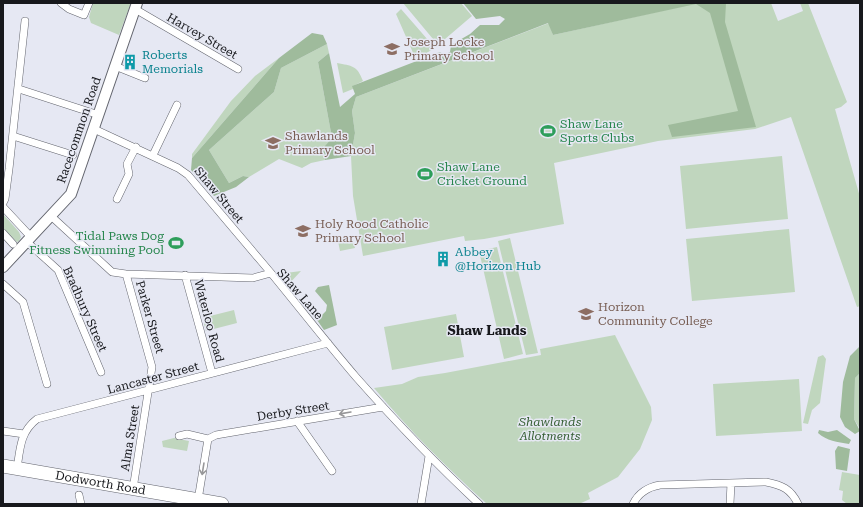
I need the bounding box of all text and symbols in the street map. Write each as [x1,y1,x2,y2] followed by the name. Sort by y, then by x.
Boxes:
[164,10,240,62] street label: Harvey Street
[404,35,494,63] place label: Joseph Locke Primary School
[383,40,401,58] school or university icon: Joseph Locke Primary School
[142,48,203,76] place label: Roberts Memorials
[121,53,139,71] building icon: Roberts Memorials
[54,75,104,185] street label: Racecommon Road
[560,117,635,145] place label: Shaw Lane Sports Clubs
[539,122,557,140] sports icon: Shaw Lane Sports Clubs
[285,129,375,157] place label: Shawlands Primary School
[264,134,282,152] school or university icon: Shawlands Primary School
[437,160,527,188] place label: Shaw Lane Cricket Ground
[192,164,247,226] street label: Shaw Street
[416,165,434,183] sports icon: Shaw Lane Cricket Ground
[315,217,429,245] place label: Holy Rood Catholic Primary School
[294,222,312,240] school or university icon: Holy Rood Catholic Primary School
[29,229,164,257] place label: Tidal Paws Dog Fitness Swimming Pool
[167,234,185,252] sports icon: Tidal Paws Dog Fitness Swimming Pool
[455,245,541,273] place label: Abbey @Horizon Hub
[434,250,452,268] building icon: Abbey @Horizon Hub
[60,264,110,354] street label: Bradbury Street
[274,266,326,323] street label: Shaw Lane
[191,278,227,364] street label: Waterloo Road
[133,279,167,355] street label: Parker Street
[598,300,713,328] place label: Horizon Community College
[577,305,595,323] school or university icon: Horizon Community College
[448,323,527,338] district label: Shaw Lands
[106,359,201,397] street label: Lancaster Street
[256,398,331,424] street label: Derby Street
[118,403,142,472] street label: Alma Street
[338,410,351,418] one-way arrow
[518,415,582,443] park label: Shawlands Allotments
[199,462,207,475] one-way arrow
[54,468,147,498] street label: Dodworth Road

